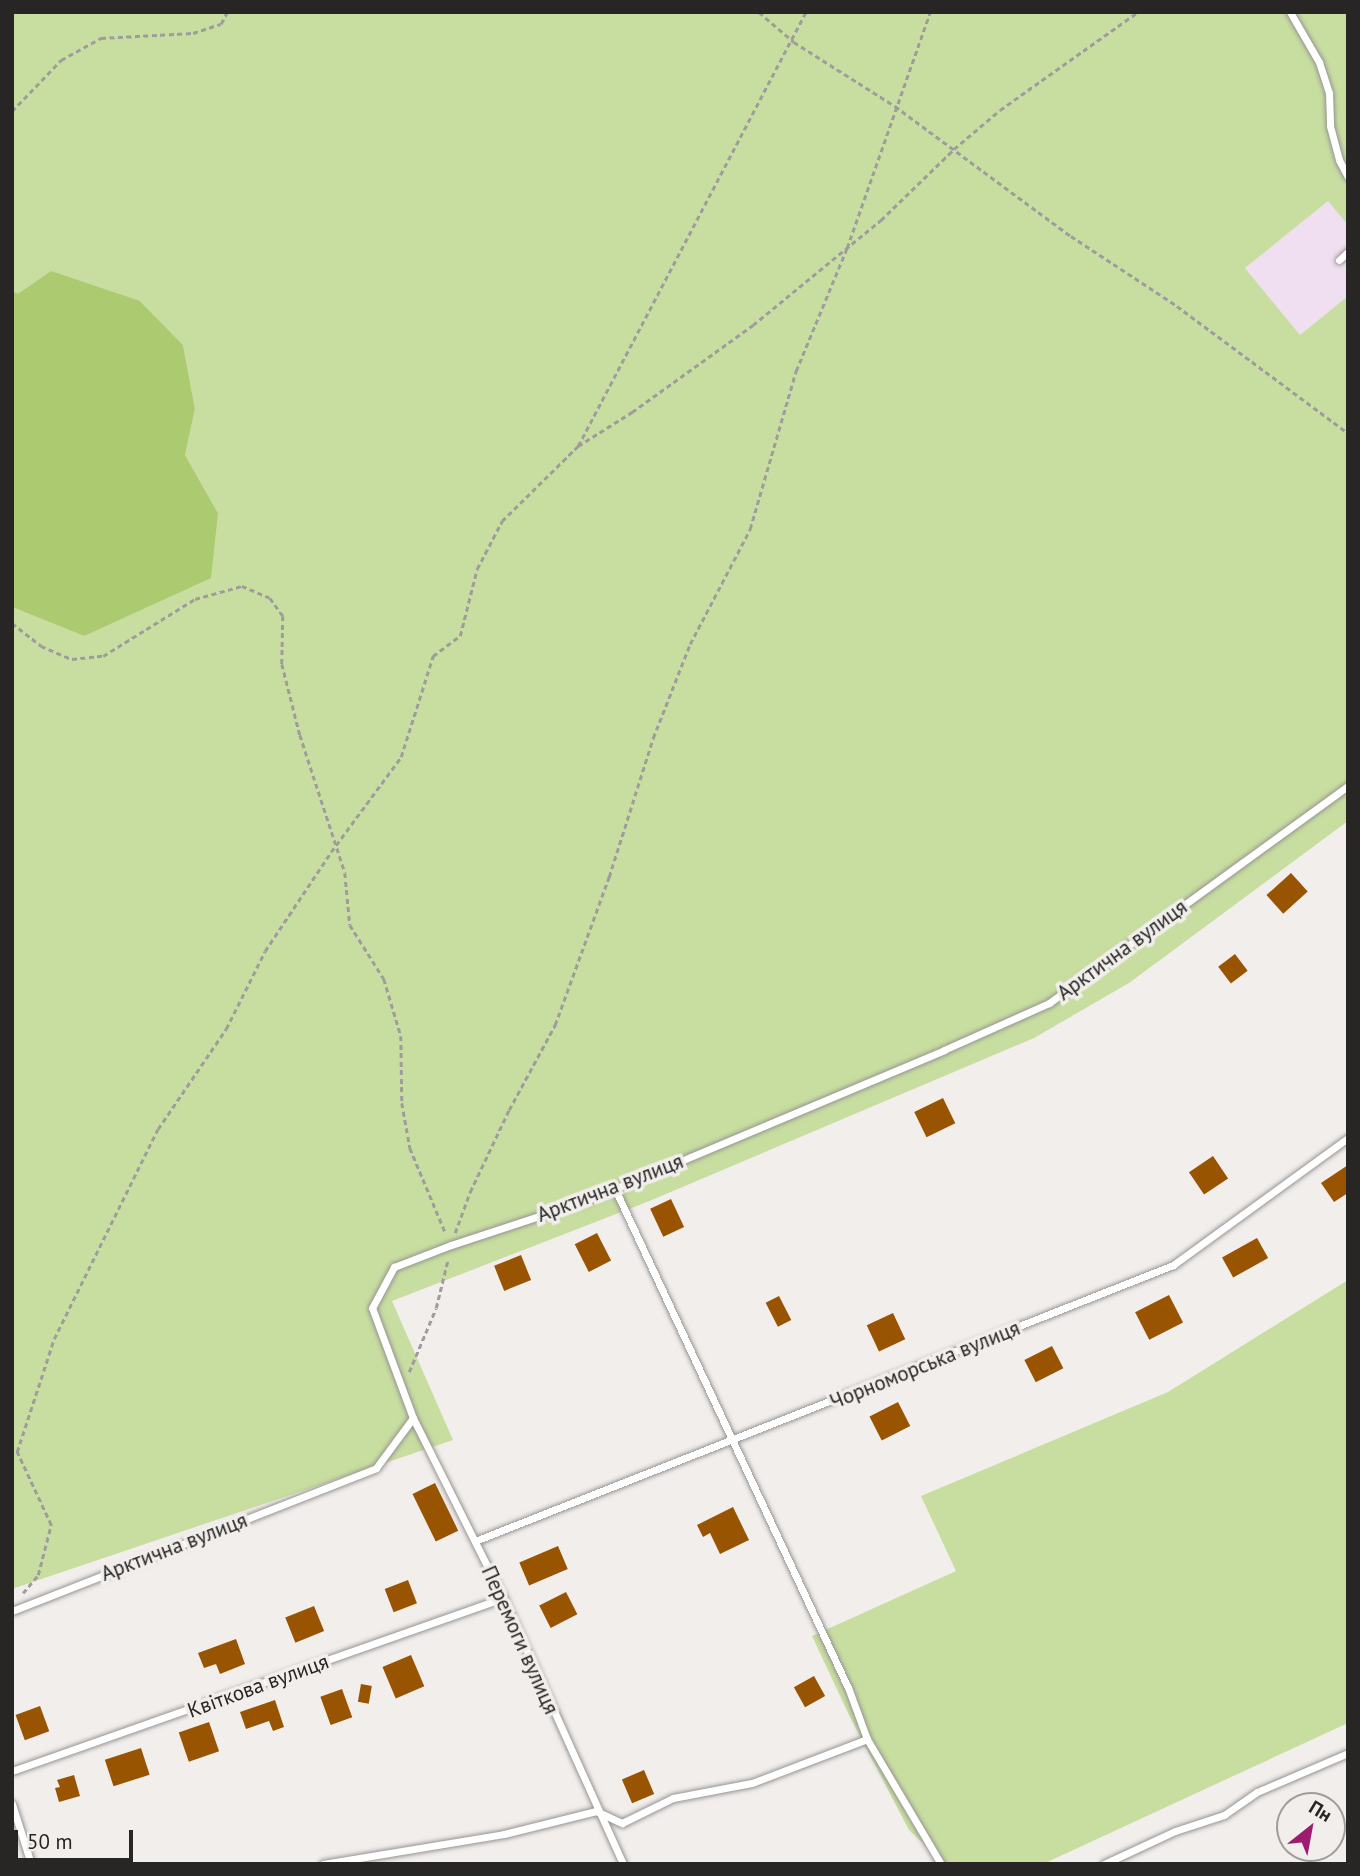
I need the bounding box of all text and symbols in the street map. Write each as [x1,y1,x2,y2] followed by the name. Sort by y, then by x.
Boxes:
[1052,894,1192,1006] street label: Арктична вулиця
[533,1149,687,1227] street label: Арктична вулиця
[826,1315,1024,1415] street label: Чорноморська вулиця
[97,1508,251,1586] street label: Арктична вулиця
[476,1562,564,1718] street label: Перемоги вулиця
[184,1649,332,1723] street label: Квіткова вулиця
[1276,1792,1346,1862] north arrow
[1305,1795,1337,1827] text: Пн
[18,1816,136,1860] scale bar
[27,1828,73,1855] text: 50 m

